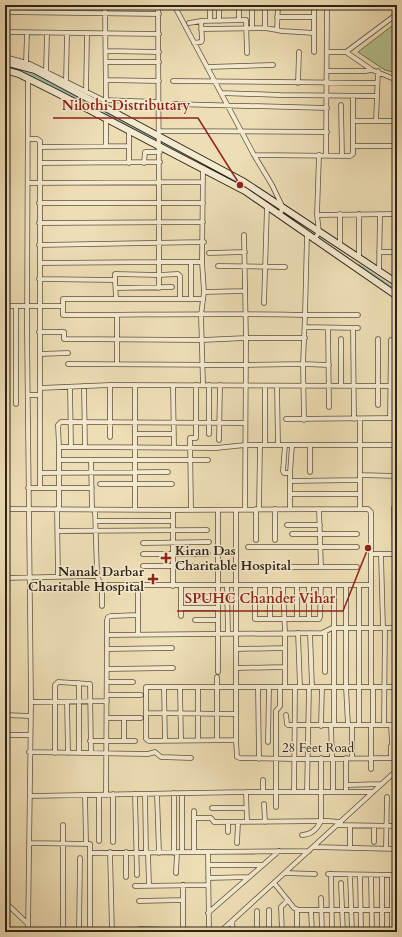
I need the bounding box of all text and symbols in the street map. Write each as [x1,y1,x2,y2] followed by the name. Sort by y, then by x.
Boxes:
[53,92,198,118] callout: Nilothi Distributary
[62,96,190,115] text: Nilothi Distributary
[175,542,291,575] place label: Kiran Das Charitable Hospital
[160,552,172,564] marker: Kiran Das Charitable Hospital
[28,563,145,596] place label: Nanak Darbar Charitable Hospital
[147,573,159,585] marker: Nanak Darbar Charitable Hospital
[177,585,343,611] callout: SPUHC Chander Vihar
[185,589,336,608] text: SPUHC Chander Vihar
[282,739,354,757] street label: 28 Feet Road

